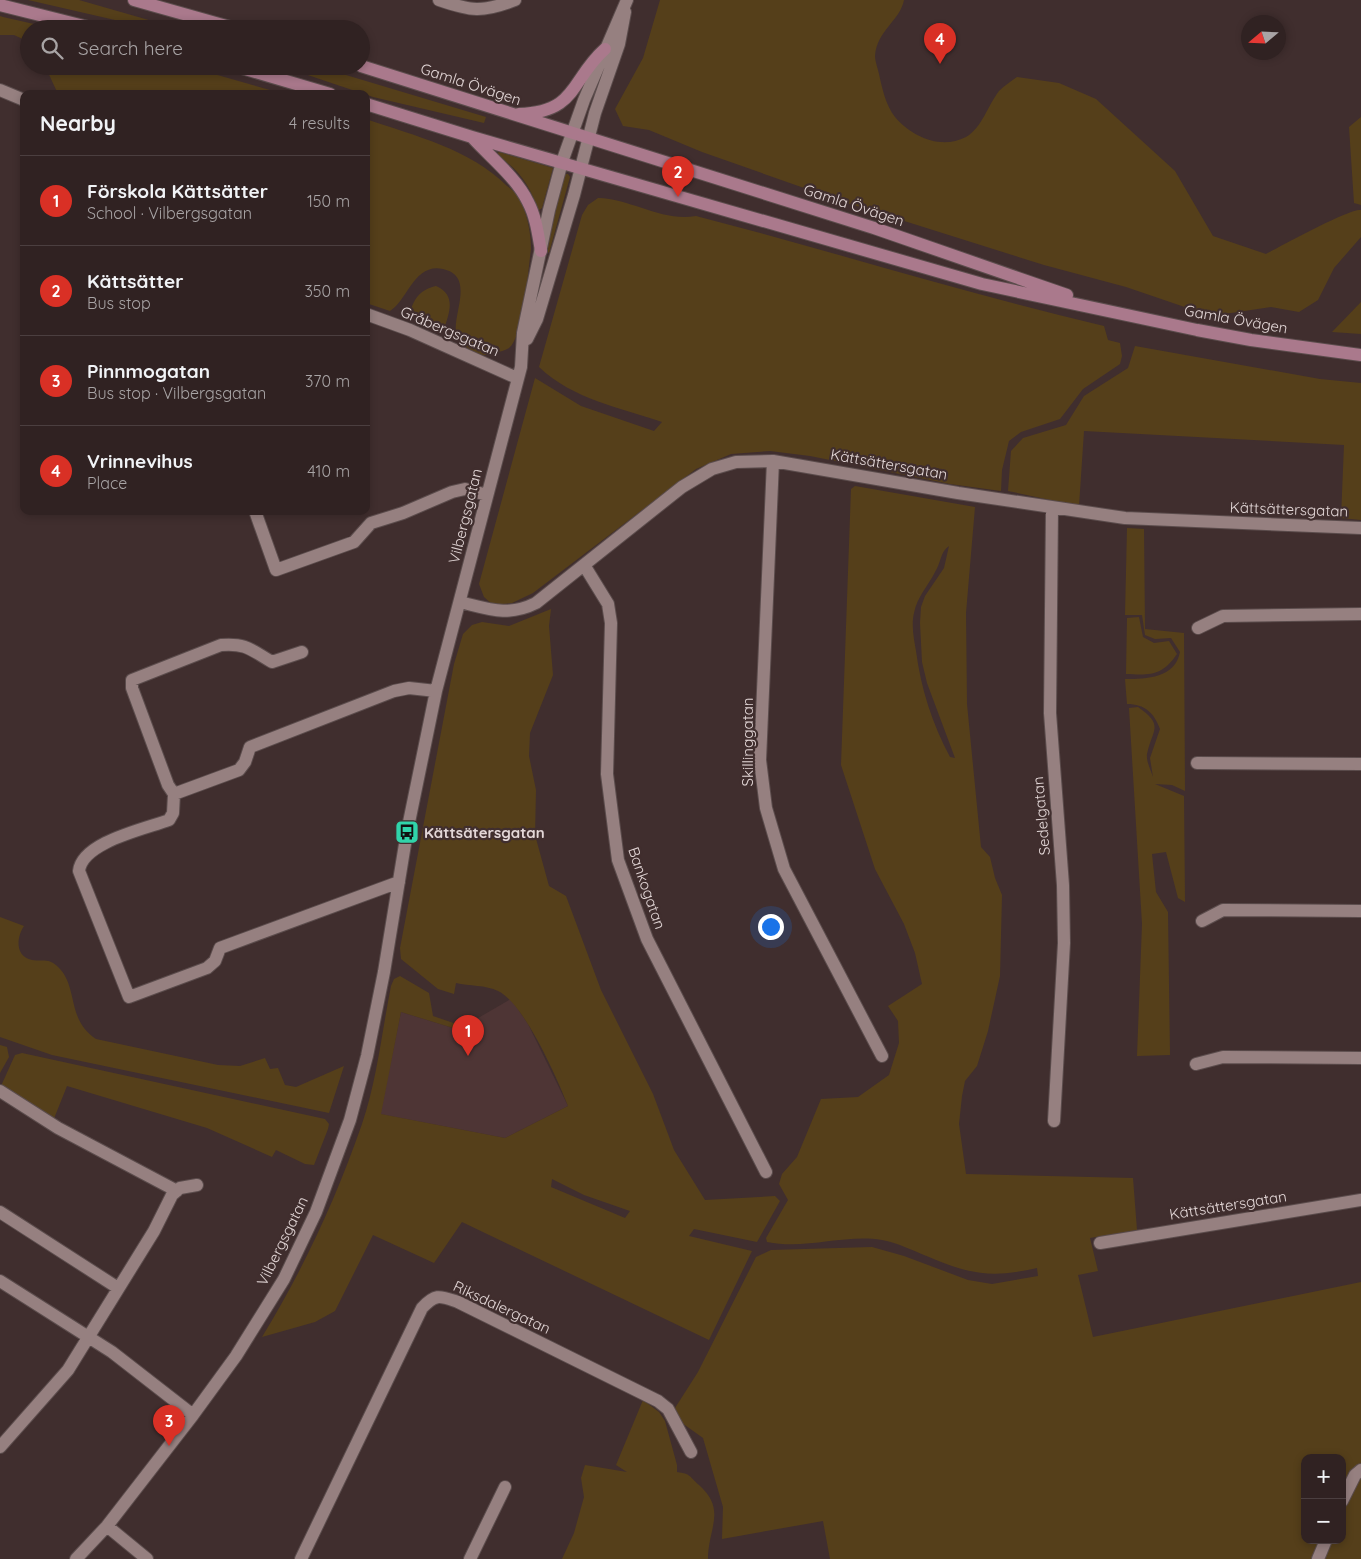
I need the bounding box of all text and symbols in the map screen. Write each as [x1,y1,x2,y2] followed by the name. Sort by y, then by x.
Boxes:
[1241,15,1286,60] north arrow
[20,20,370,75] search box
[924,23,956,64] pin: 4
[38,34,66,62] icon: search
[78,36,183,60] text: Search here
[418,59,524,109] street label: Gamla Övägen
[40,110,116,136] text: Nearby
[289,113,350,133] text: 4 results
[662,156,694,197] pin: 2
[87,179,268,203] text: Förskola Kättsätter
[801,180,907,230] street label: Gamla Övägen
[53,191,59,211] text: 1
[307,191,350,211] text: 150 m
[87,203,252,223] text: School · Vilbergsgatan
[87,269,183,293] text: Kättsätter
[51,281,61,301] text: 2
[304,281,350,301] text: 350 m
[87,293,151,313] text: Bus stop
[1183,301,1289,337] street label: Gamla Övägen
[398,302,502,360] street label: Gråbergsgatan
[87,359,210,383] text: Pinnmogatan
[52,371,60,391] text: 3
[305,371,350,391] text: 370 m
[87,383,266,403] text: Bus stop · Vilbergsgatan
[829,444,949,484] street label: Kättsättersgatan
[87,449,193,473] text: Vrinnevihus
[51,461,61,481] text: 4
[307,461,350,481] text: 410 m
[444,467,486,565] street label: Vilbergsgatan
[87,473,127,493] text: Place
[1229,497,1349,521] street label: Kättsättersgatan
[738,697,757,787] street label: Skillinggatan
[1028,776,1054,856] street label: Sedelgatan
[394,819,420,845] bus stop icon: Kättsätersgatan
[424,823,545,842] place label: Kättsätersgatan
[624,844,670,932] street label: Bankogatan
[758,914,784,940] your location
[452,1015,484,1056] pin: 1
[1168,1186,1288,1224] street label: Kättsättersgatan
[252,1193,312,1289] street label: Vilbergsgatan
[450,1276,554,1338] street label: Riksdalergatan
[153,1405,185,1446] pin: 3
[1301,1454,1346,1544] map controls
[1301,1454,1346,1499] button: +
[1301,1499,1346,1544] button: −

